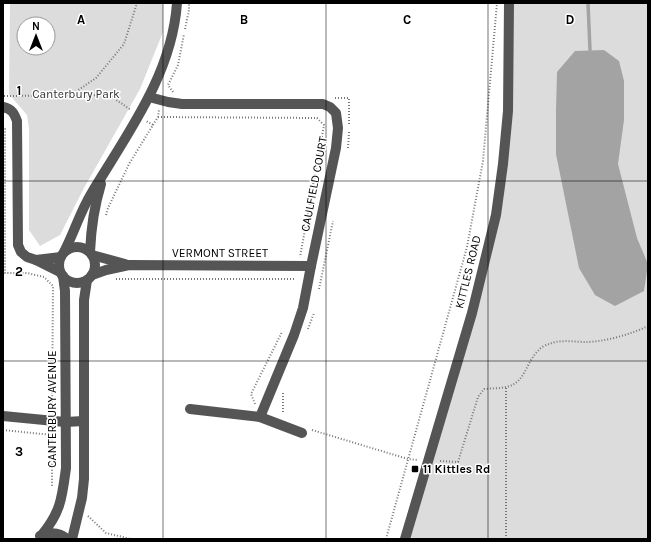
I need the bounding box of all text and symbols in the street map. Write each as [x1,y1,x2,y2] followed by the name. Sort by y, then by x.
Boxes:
[77,12,85,27] text: A
[240,12,248,27] text: B
[403,12,411,27] text: C
[566,12,575,27] text: D
[16,16,56,56] north arrow
[32,20,40,33] text: N
[17,83,21,98] text: 1
[32,87,120,101] park label: Canterbury Park
[298,135,330,233] street label: CAULFIELD COURT
[452,234,484,310] street label: KITTLES ROAD
[172,246,268,260] street label: VERMONT STREET
[15,264,23,279] text: 2
[45,350,59,468] street label: CANTERBURY AVENUE
[15,444,23,459] text: 3
[423,462,490,476] place label: 11 Kittles Rd
[410,464,420,474] marker: 11 Kittles Rd

